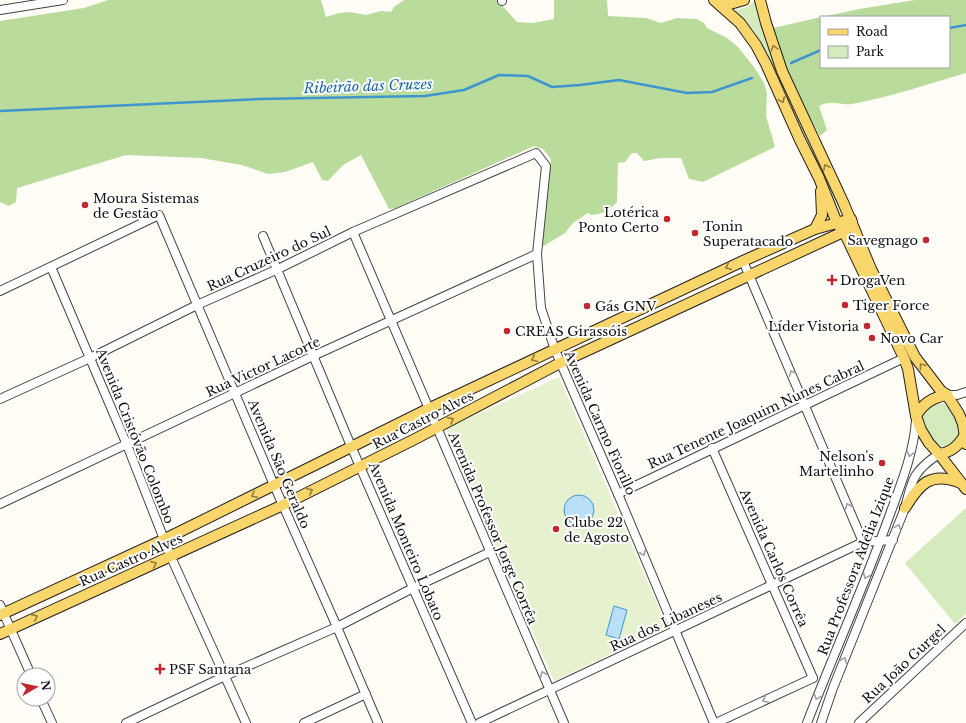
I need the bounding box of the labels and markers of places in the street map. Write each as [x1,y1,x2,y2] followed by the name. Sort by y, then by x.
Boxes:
[93,190,199,222] place label: Moura Sistemas de Gestão
[80,200,90,210] marker: Moura Sistemas de Gestão
[578,204,660,236] place label: Lotérica Ponto Certo
[662,214,672,224] marker: Lotérica Ponto Certo
[703,218,793,250] place label: Tonin Superatacado
[690,228,700,238] marker: Tonin Superatacado
[847,232,918,249] place label: Savegnago
[921,235,931,245] marker: Savegnago
[840,272,905,289] place label: DrogaVen
[827,275,837,285] marker: DrogaVen
[853,297,929,314] place label: Tiger Force
[595,298,657,315] place label: Gás GNV
[840,300,850,310] marker: Tiger Force
[582,301,592,311] marker: Gás GNV
[768,318,860,335] place label: Líder Vistoria
[862,321,872,331] marker: Líder Vistoria
[515,323,627,340] place label: CREAS Girassóis
[502,326,512,336] marker: CREAS Girassóis
[880,330,944,347] place label: Novo Car
[867,333,877,343] marker: Novo Car
[799,448,874,480] place label: Nelson's Martelinho
[877,458,887,468] marker: Nelson's Martelinho
[564,514,629,546] place label: Clube 22 de Agosto
[551,524,561,534] marker: Clube 22 de Agosto
[169,661,252,678] place label: PSF Santana
[154,663,166,675] marker: PSF Santana

